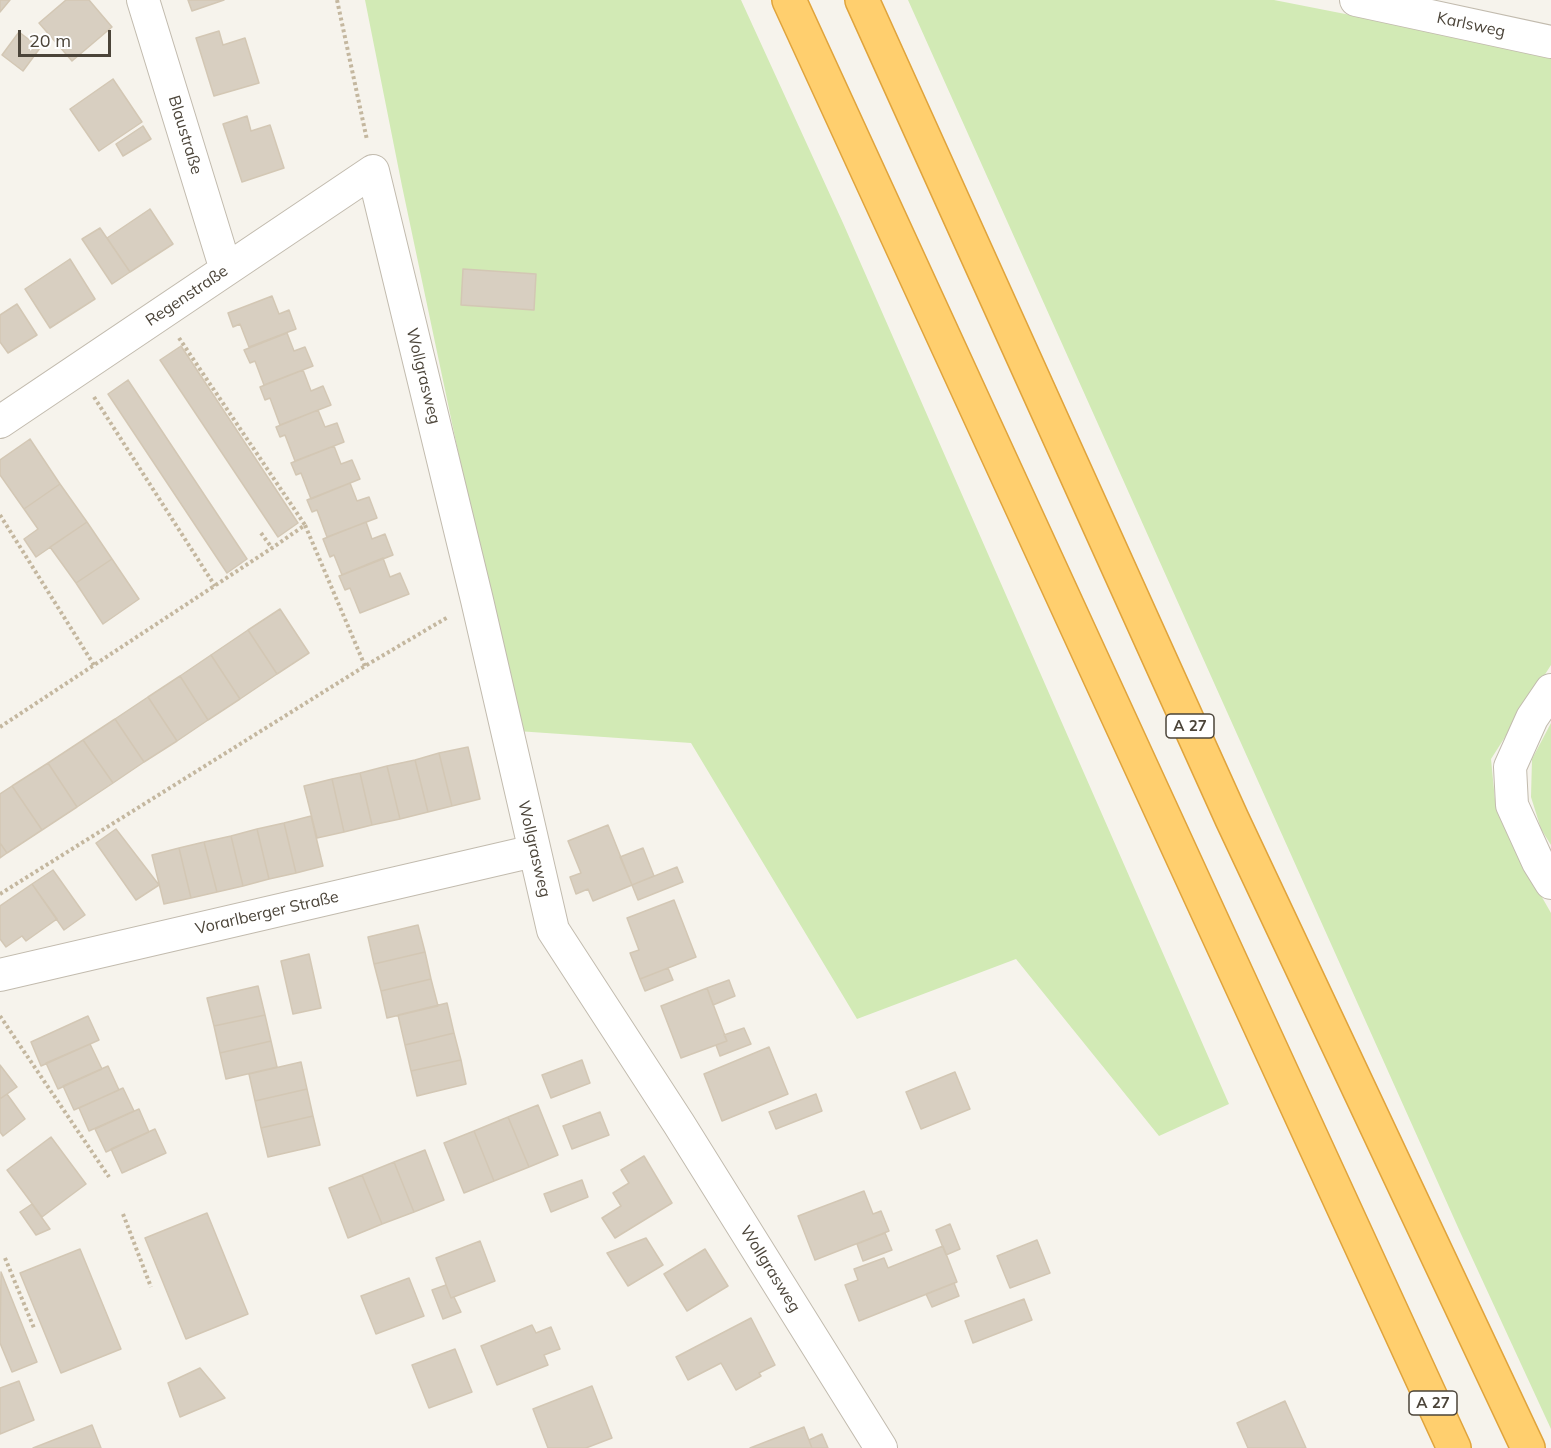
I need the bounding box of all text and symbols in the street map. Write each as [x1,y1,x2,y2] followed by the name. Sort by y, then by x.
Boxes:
[1435,8,1507,42] street label: Karlsweg
[21,18,114,56] scale bar
[29,29,71,52] text: 20 m
[164,93,206,177] street label: Blaustraße
[142,261,232,331] street label: Regenstraße
[402,326,444,426] street label: Wollgrasweg
[1166,714,1214,738] road number: A 27
[514,799,554,899] street label: Wollgrasweg
[194,887,340,939] street label: Vorarlberger Straße
[736,1222,804,1316] street label: Wollgrasweg
[1409,1391,1457,1415] road number: A 27

